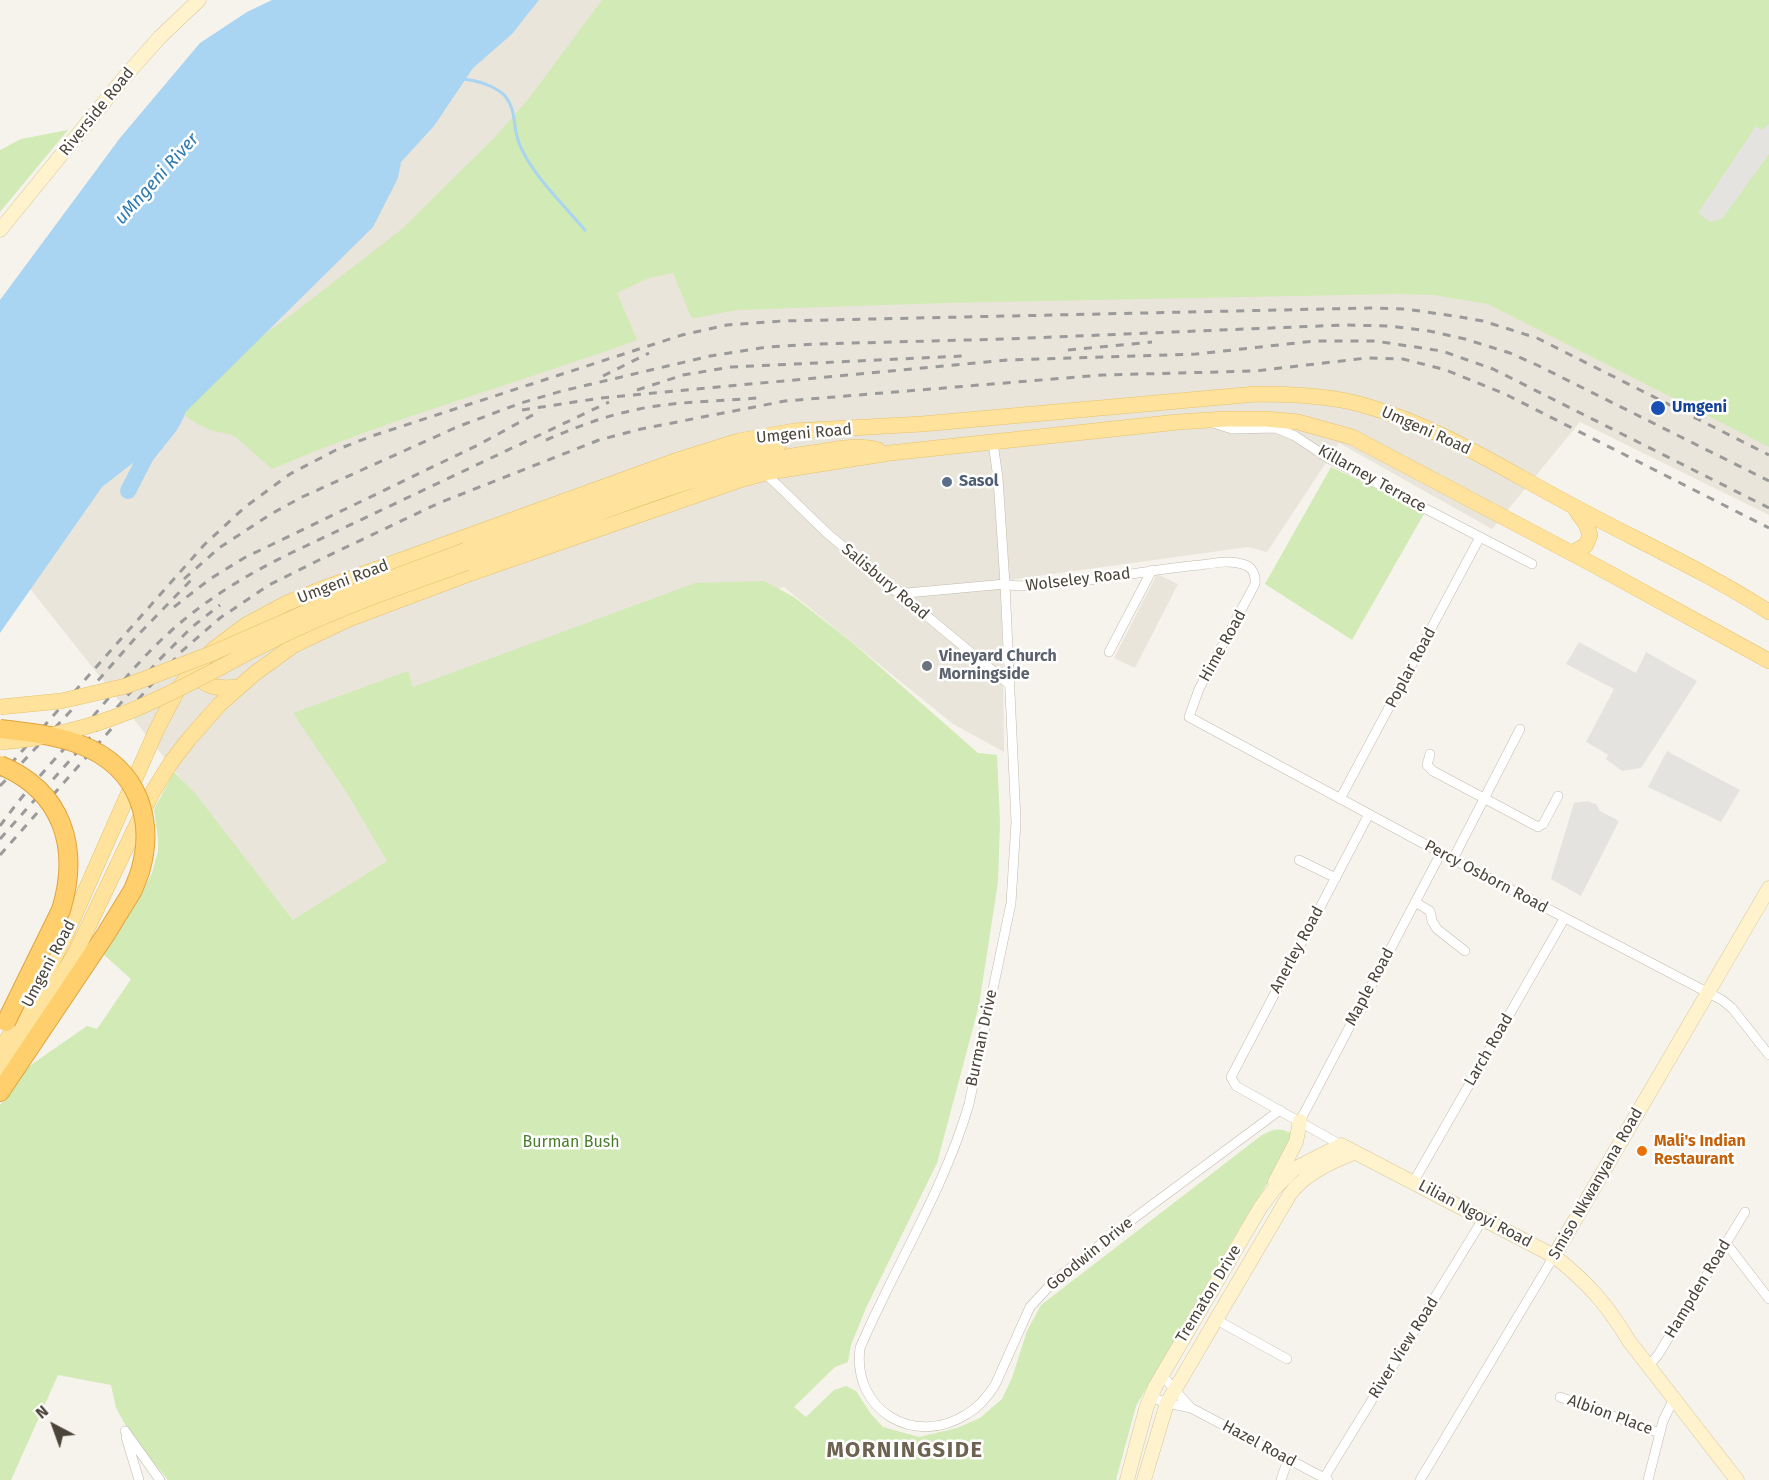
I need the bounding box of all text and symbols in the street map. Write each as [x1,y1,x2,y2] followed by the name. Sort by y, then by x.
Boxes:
[56,64,138,160] street label: Riverside Road
[110,129,204,229] water label: uMngeni River
[1672,398,1727,418] place label: Umgeni
[1649,399,1667,417] marker: Umgeni
[1378,403,1474,459] street label: Umgeni Road
[755,420,853,448] street label: Umgeni Road
[1314,441,1430,517] street label: Killarney Terrace
[959,472,999,492] place label: Sasol
[940,475,954,489] marker: Sasol
[837,540,933,624] street label: Salisbury Road
[295,556,391,608] street label: Umgeni Road
[1024,564,1132,596] street label: Wolseley Road
[1195,607,1251,685] street label: Hime Road
[1382,625,1440,711] street label: Poplar Road
[939,647,1057,685] place label: Vineyard Church Morningside
[920,659,934,673] marker: Vineyard Church Morningside
[1421,836,1551,918] street label: Percy Osborn Road
[1266,903,1328,997] street label: Anerley Road
[18,917,80,1011] street label: Umgeni Road
[1342,945,1398,1029] street label: Maple Road
[962,988,1002,1088] street label: Burman Drive
[1461,1010,1517,1090] street label: Larch Road
[1545,1105,1647,1263] street label: Smiso Nkwanyana Road
[1654,1132,1746,1170] place label: Mali's Indian Restaurant
[522,1133,620,1153] park label: Burman Bush
[1635,1144,1649,1158] marker: Mali's Indian Restaurant
[1415,1176,1535,1252] street label: Lilian Ngoyi Road
[1043,1213,1137,1295] street label: Goodwin Drive
[1661,1236,1735,1342] street label: Hampden Road
[1172,1242,1246,1346] street label: Trematon Drive
[1365,1294,1443,1402] street label: River View Road
[1565,1391,1655,1439] street label: Albion Place
[24,1396,84,1456] north arrow
[32,1401,52,1423] text: N
[1219,1417,1299,1471] street label: Hazel Road
[826,1438,984,1464] district label: MORNINGSIDE

